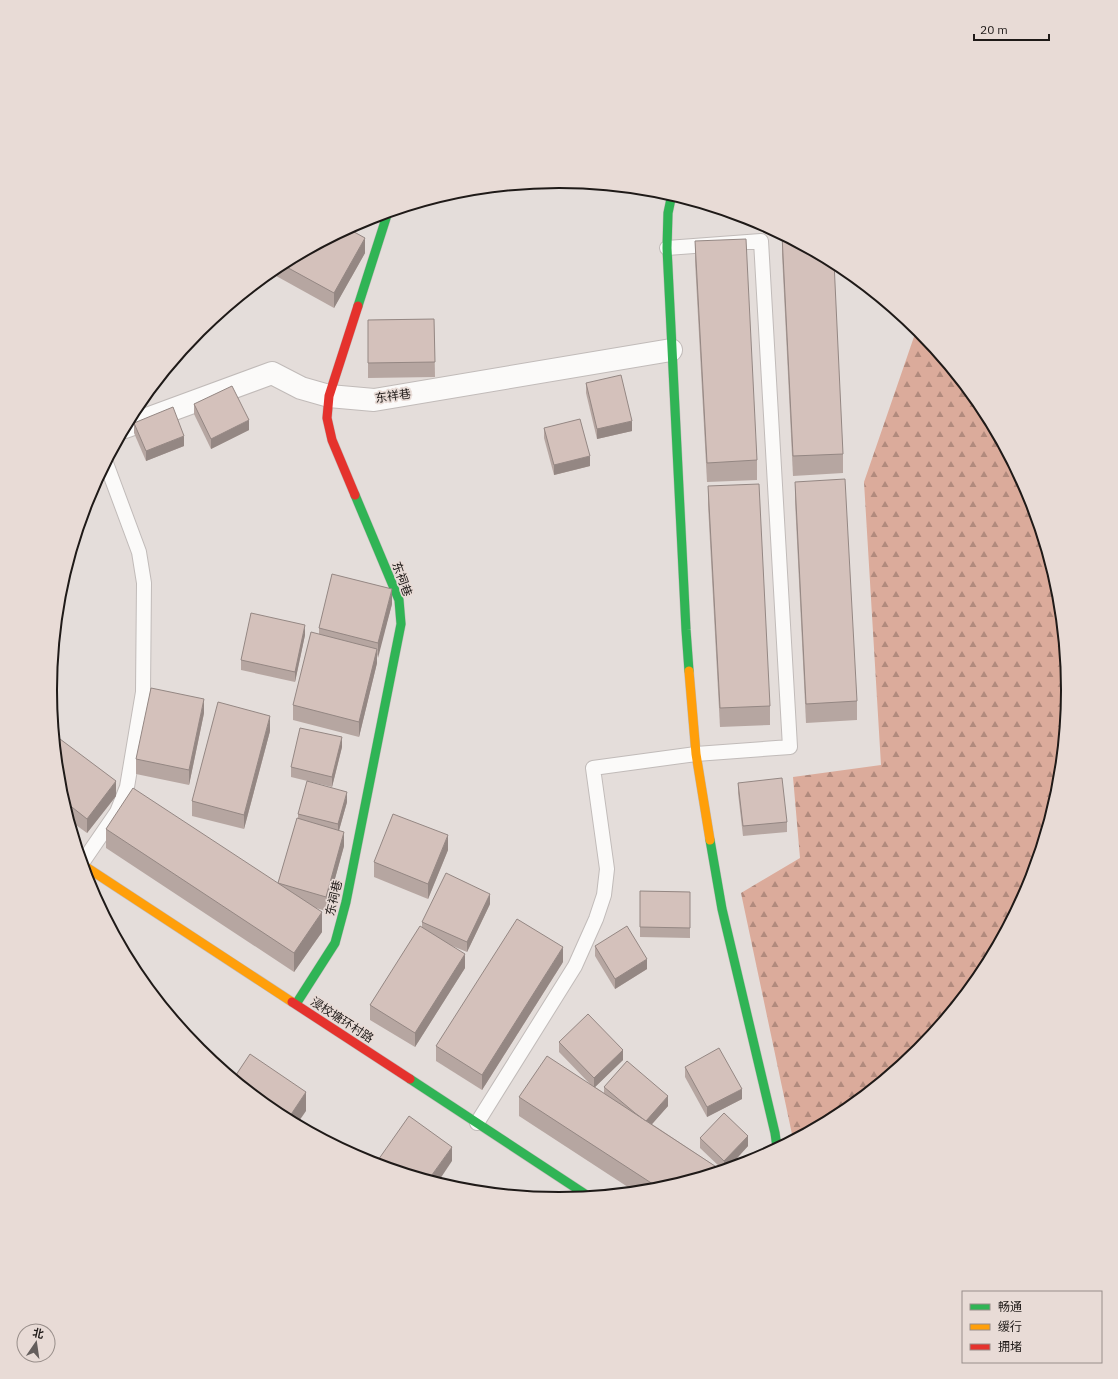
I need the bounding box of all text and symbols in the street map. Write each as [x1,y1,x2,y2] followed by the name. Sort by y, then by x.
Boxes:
[974,16,1049,42] scale bar
[980,22,1008,37] text: 20 m
[374,386,412,405] street label: 东祥巷
[389,559,416,598] street label: 东祠巷
[322,879,345,917] street label: 东祠巷
[308,994,377,1045] street label: 浸校塘环村路
[962,1291,1102,1363] legend
[998,1299,1022,1314] text: 畅通
[998,1319,1022,1334] text: 缓行
[16,1323,56,1363] north arrow
[31,1325,45,1341] text: 北
[998,1339,1022,1354] text: 拥堵

